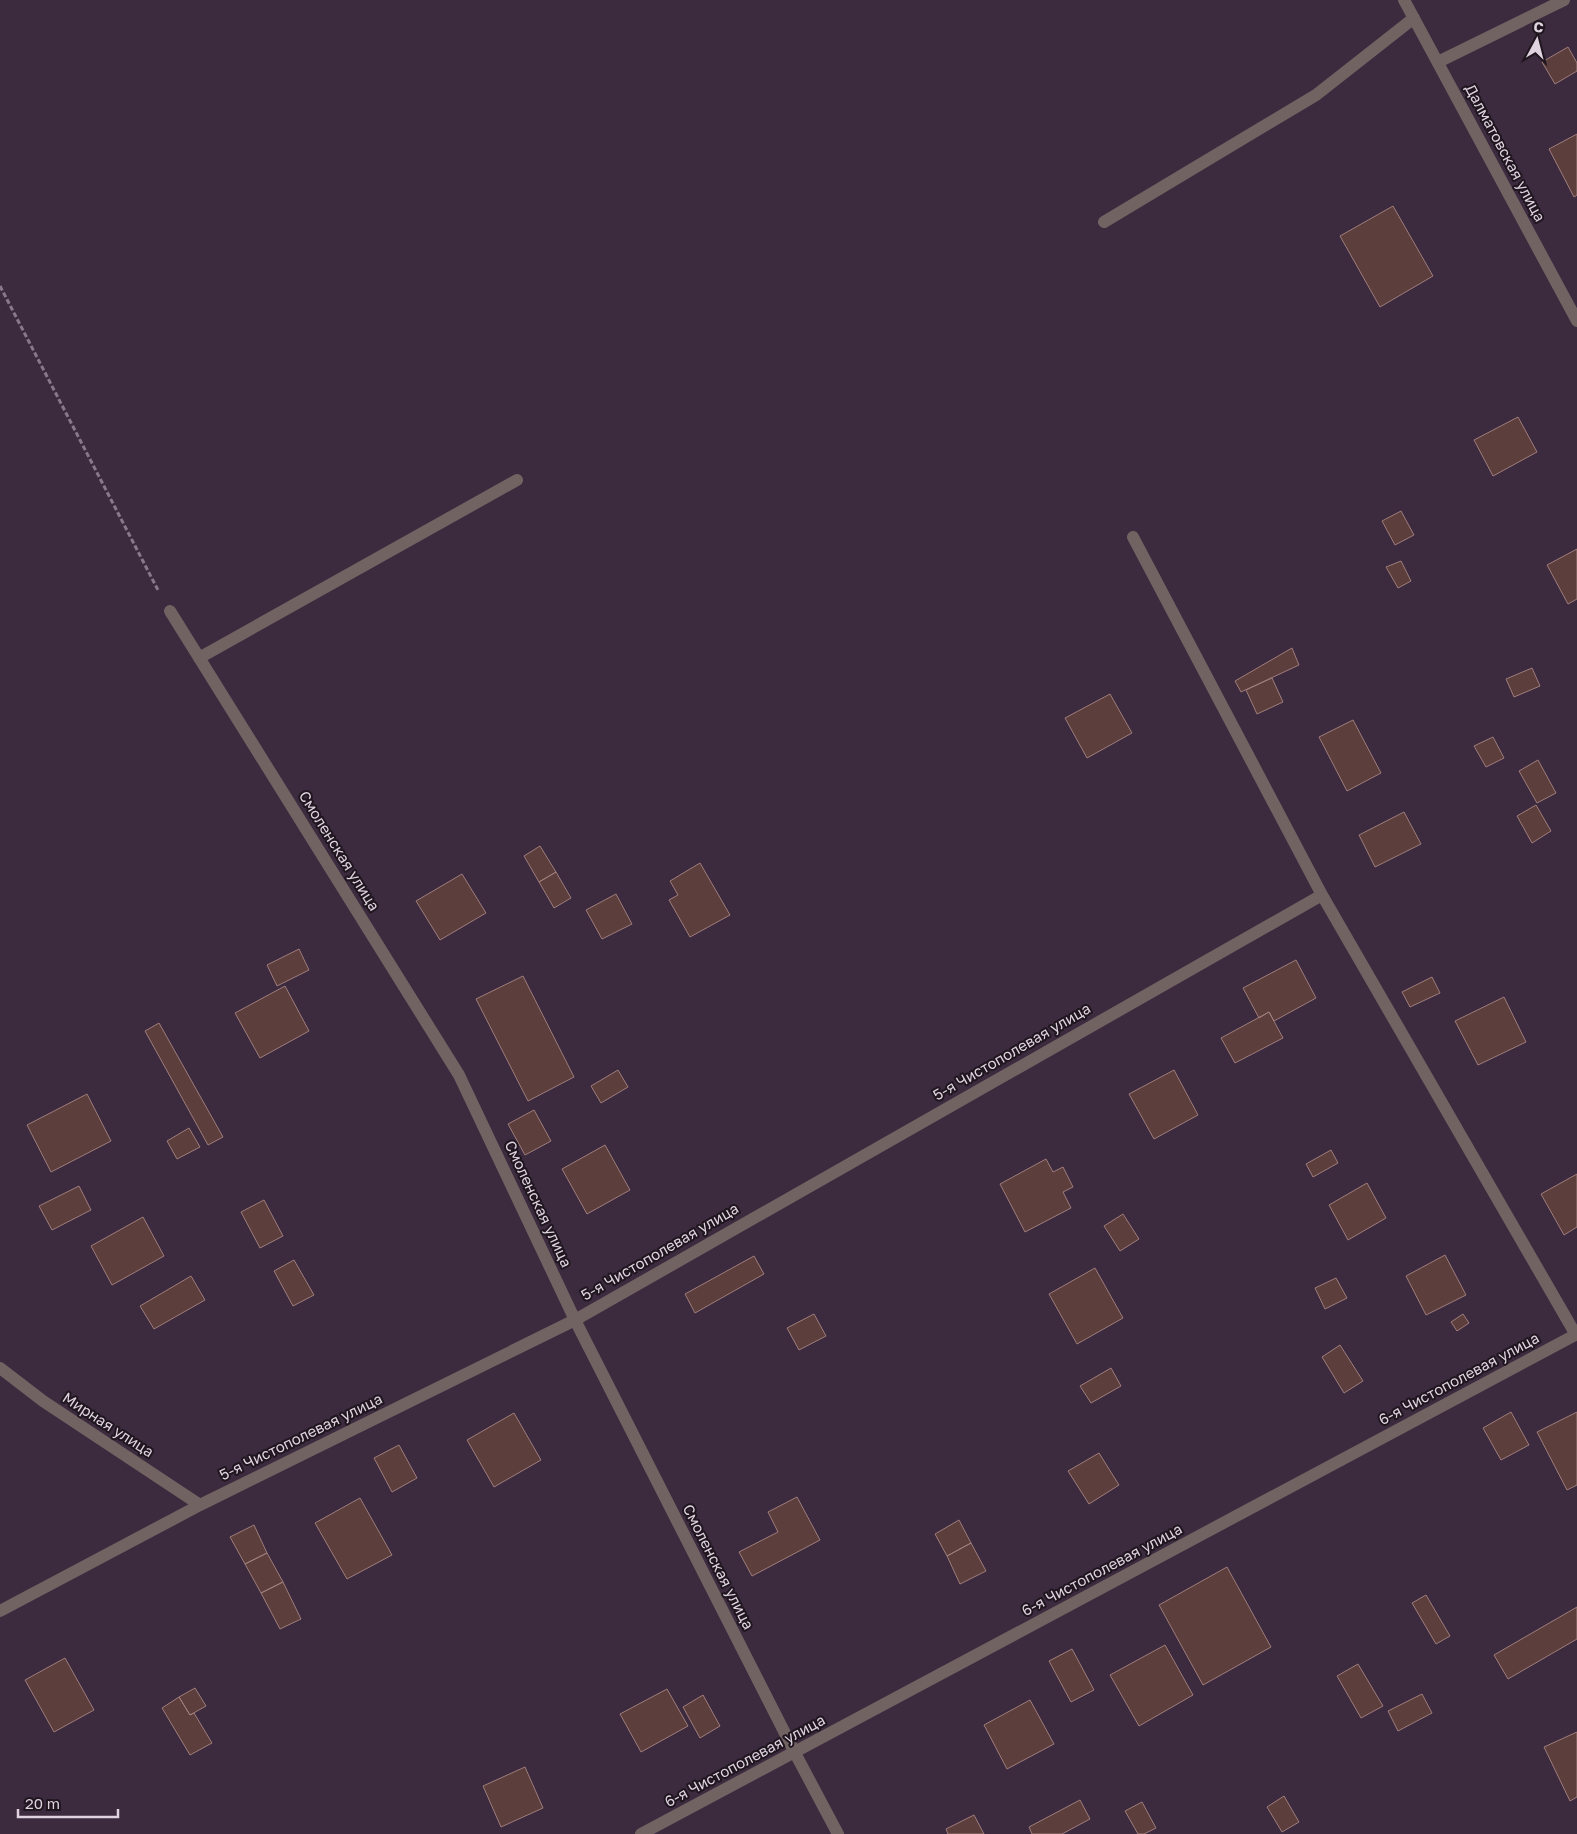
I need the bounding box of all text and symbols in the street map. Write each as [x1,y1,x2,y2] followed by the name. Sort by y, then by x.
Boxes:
[1512,15,1562,65] north arrow
[1533,18,1545,36] text: С
[1462,81,1550,224] street label: Далматовская улица
[296,787,384,914] street label: Смоленская улица
[930,999,1093,1104] street label: 5-я Чистополевая улица
[502,1137,576,1270] street label: Смоленская улица
[578,1199,741,1304] street label: 5-я Чистополевая улица
[1375,1328,1542,1428] street label: 6-я Чистополевая улица
[60,1388,158,1460] street label: Мирная улица
[216,1389,385,1483] street label: 5-я Чистополевая улица
[680,1501,758,1632] street label: Смоленская улица
[1018,1519,1185,1619] street label: 6-я Чистополевая улица
[661,1710,828,1810] street label: 6-я Чистополевая улица
[18,1786,118,1818] scale bar
[25,1794,60,1812] text: 20 m

